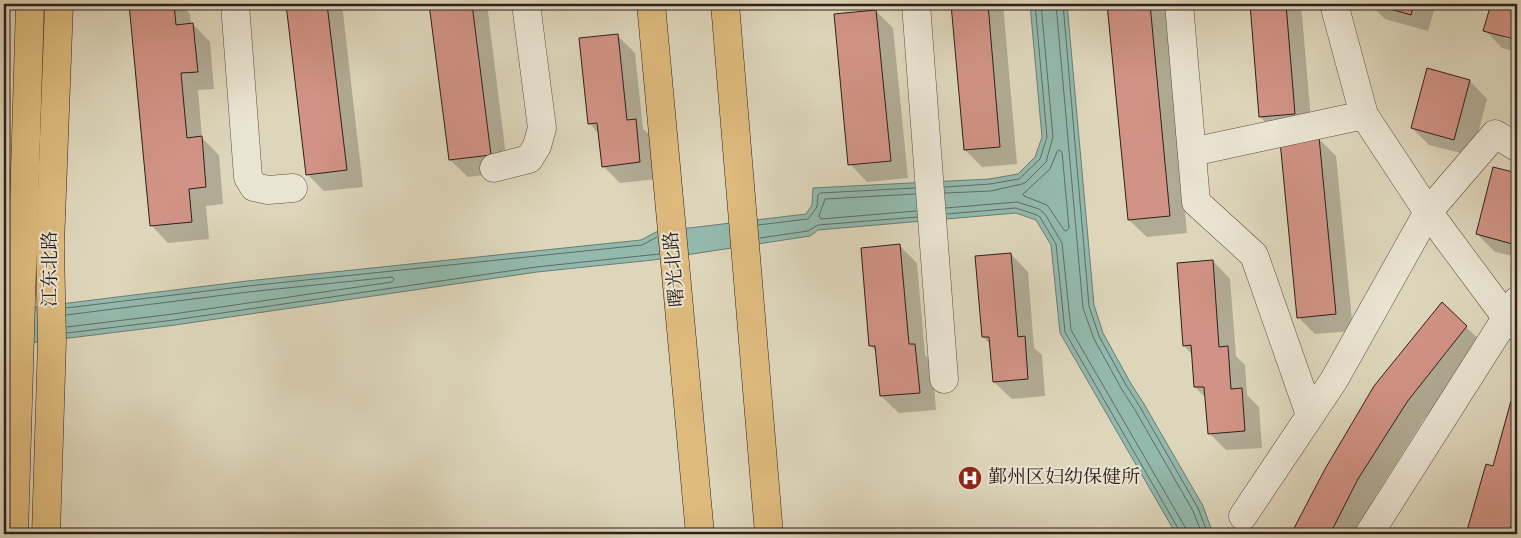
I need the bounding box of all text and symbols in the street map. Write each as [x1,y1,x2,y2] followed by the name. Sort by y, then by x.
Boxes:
[659,230,691,308] street label: 曙光北路
[38,231,64,307] street label: 江东北路
[957,465,983,491] hospital icon: 鄞州区妇幼保健所
[988,465,1140,491] place label: 鄞州区妇幼保健所

